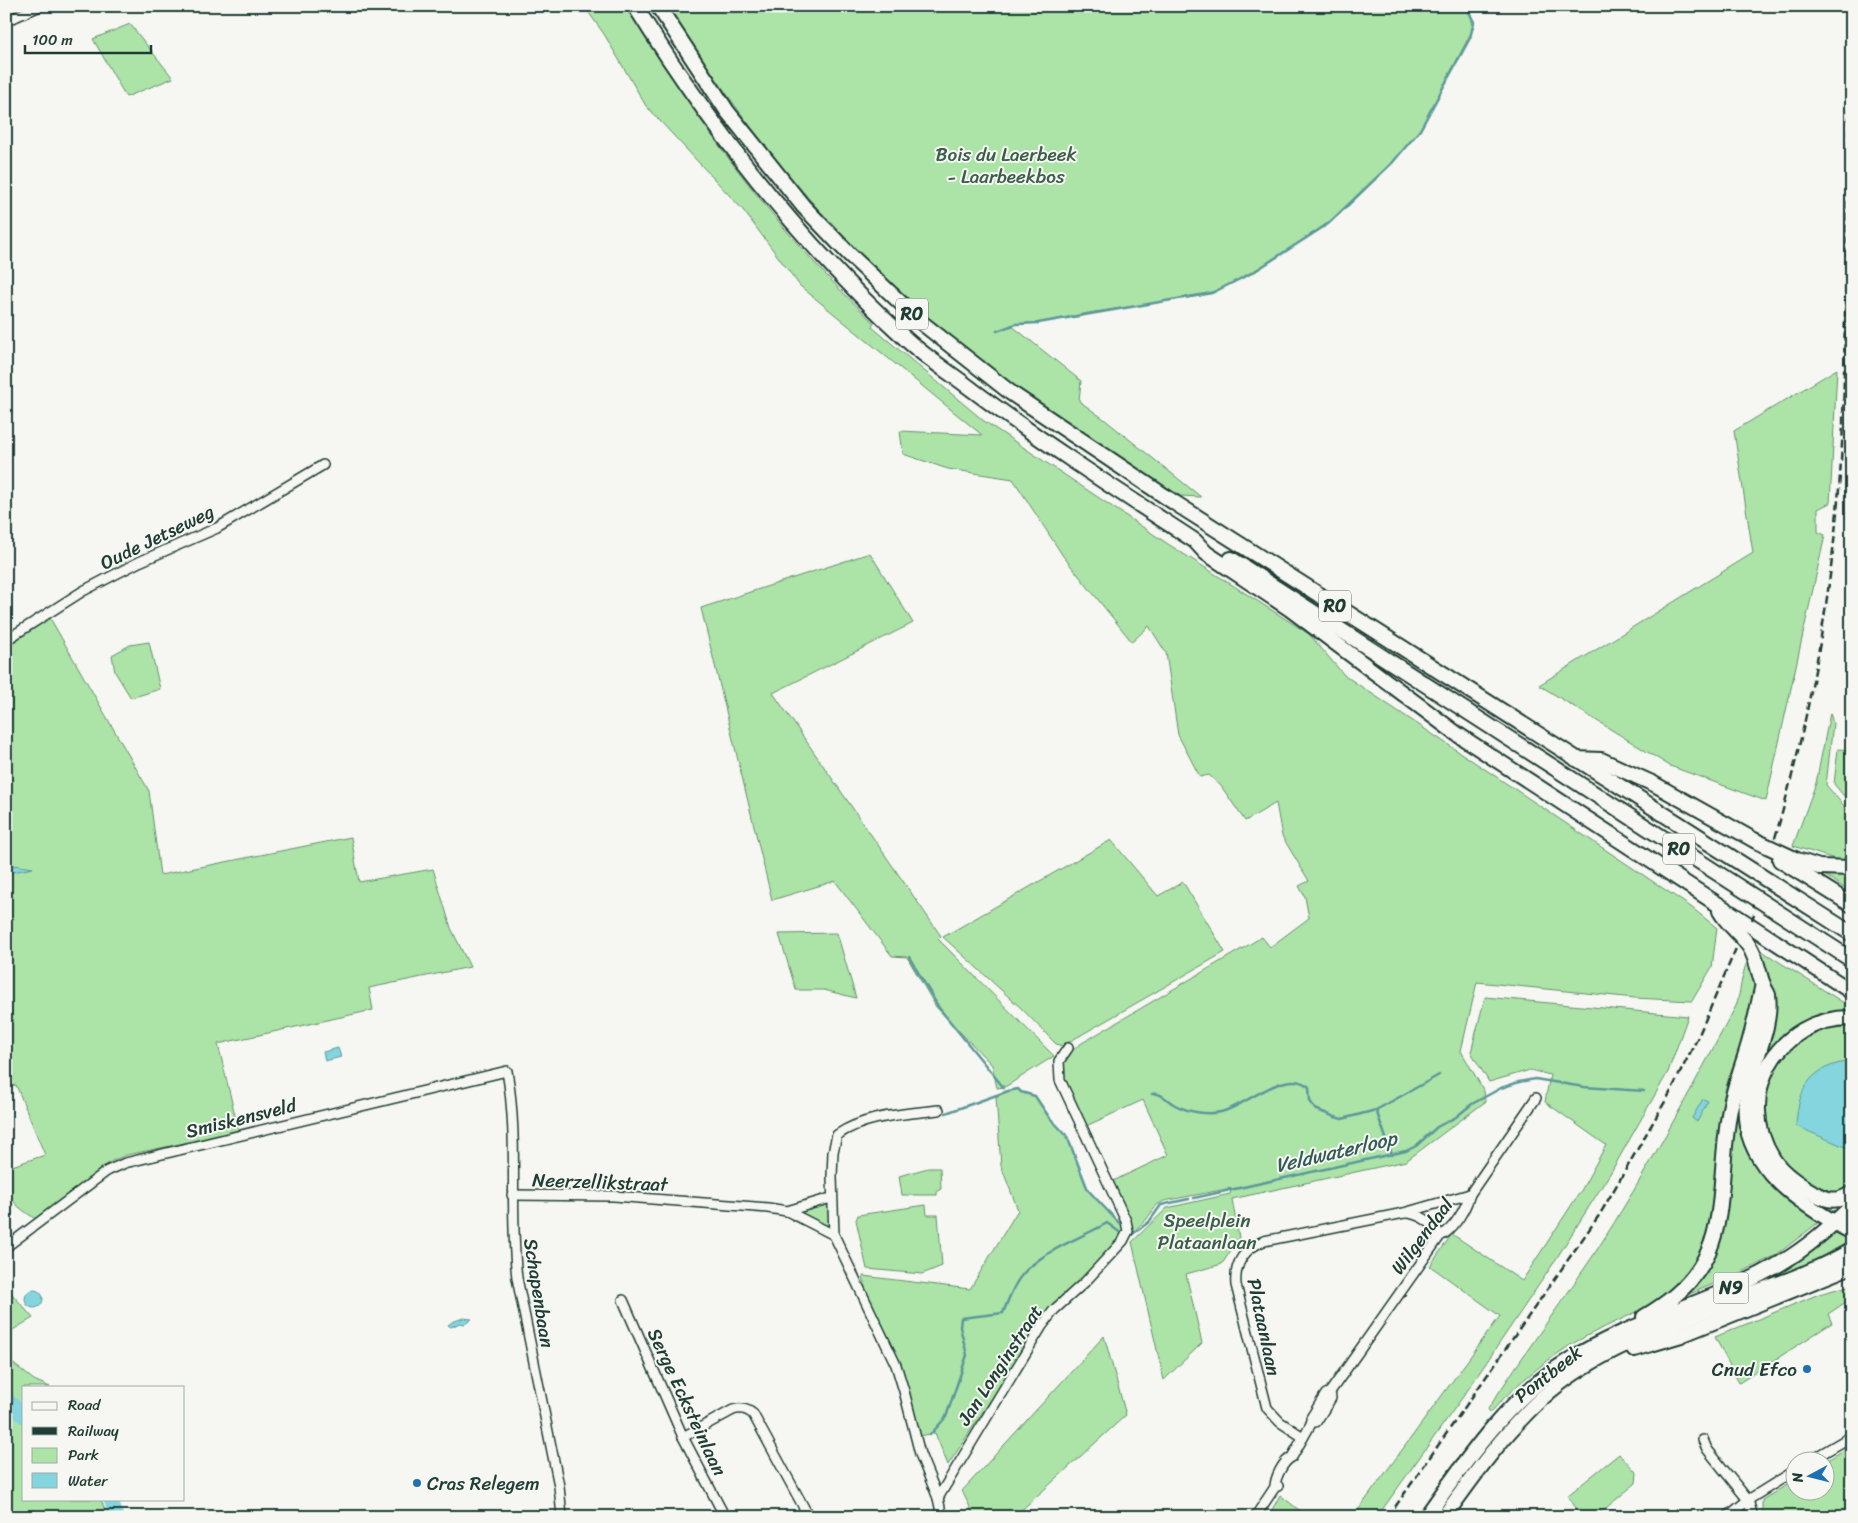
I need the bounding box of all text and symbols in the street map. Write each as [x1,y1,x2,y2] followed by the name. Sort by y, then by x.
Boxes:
[25,22,151,54] scale bar
[32,27,73,53] text: 100 m
[935,138,1077,193] park label: Bois du Laerbeek - Laarbeekbos
[896,298,928,329] road number: R0
[94,495,220,579] street label: Oude Jetseweg
[1319,590,1351,622] road number: R0
[1663,834,1695,864] road number: R0
[182,1088,301,1148] street label: Smiskensveld
[1272,1121,1402,1183] water label: Veldwaterloop
[532,1163,670,1201] street label: Neerzellikstraat
[1382,1190,1462,1282] street label: Wilgendaal
[1158,1204,1256,1259] park label: Speelplein Plataanlaan
[514,1236,564,1350] street label: Schapenbaan
[1714,1273,1748,1304] road number: N9
[1238,1275,1290,1379] street label: Plataanlaan
[948,1298,1052,1433] street label: Jan Longinstraat
[638,1322,736,1482] street label: Serge Ecksteinlaan
[1507,1336,1590,1411] street label: Pontbeek
[1712,1353,1797,1386] place label: Cnud Efco
[1801,1363,1813,1375] marker: Cnud Efco
[22,1386,185,1500] legend
[68,1392,101,1418] text: Road
[68,1418,119,1444] text: Railway
[68,1442,99,1468] text: Park
[1786,1450,1836,1500] north arrow
[427,1467,540,1500] place label: Cras Relegem
[68,1468,108,1494] text: Water
[1785,1471,1811,1485] text: N
[411,1477,423,1489] marker: Cras Relegem

